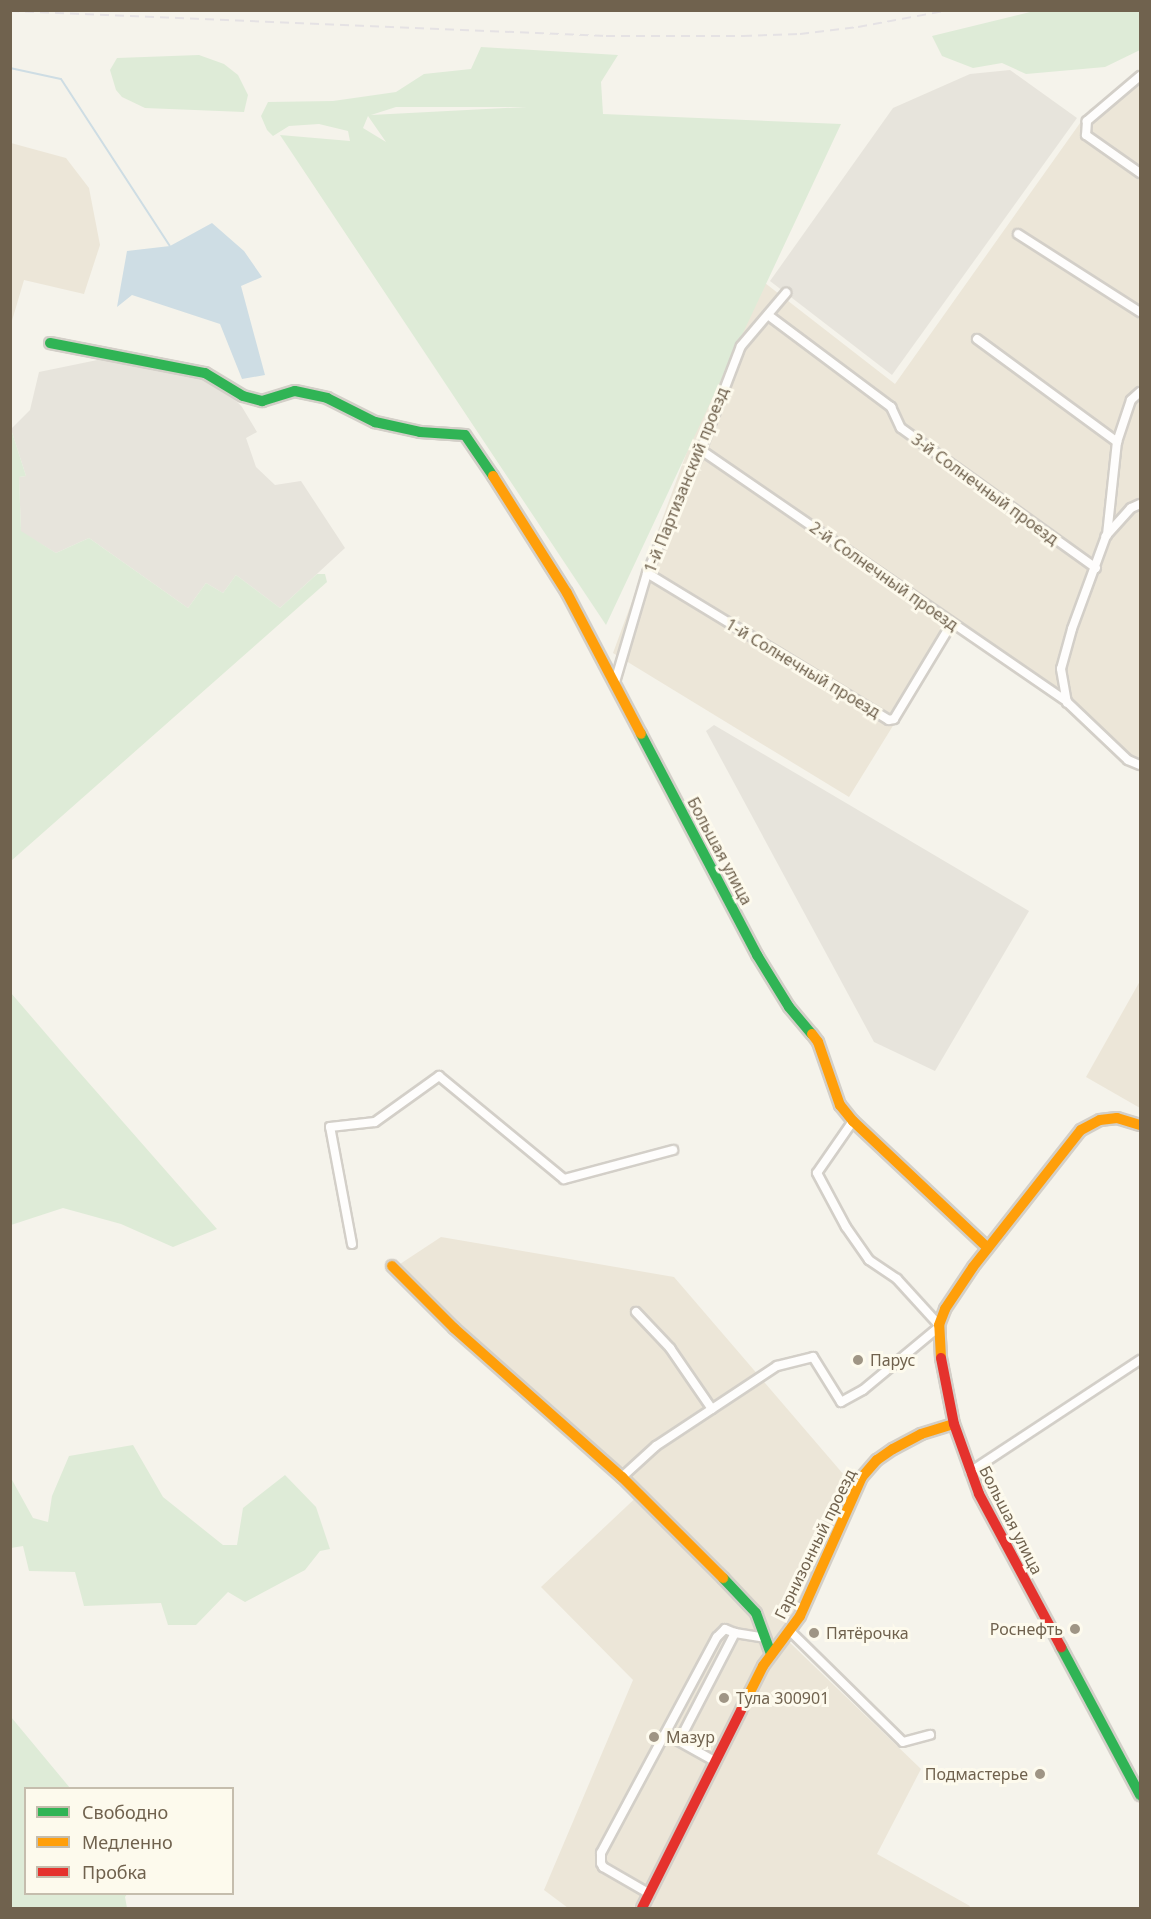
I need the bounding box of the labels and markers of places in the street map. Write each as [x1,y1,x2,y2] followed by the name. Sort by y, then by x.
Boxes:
[870,1350,915,1370] place label: Парус
[851,1353,865,1367] marker: Парус
[990,1619,1063,1639] place label: Роснефть
[1068,1622,1082,1636] marker: Роснефть
[826,1623,909,1643] place label: Пятёрочка
[807,1626,821,1640] marker: Пятёрочка
[736,1688,829,1708] place label: Тула 300901
[717,1691,731,1705] marker: Тула 300901
[666,1727,715,1747] place label: Мазур
[647,1730,661,1744] marker: Мазур
[925,1764,1028,1784] place label: Подмастерье
[1033,1767,1047,1781] marker: Подмастерье

